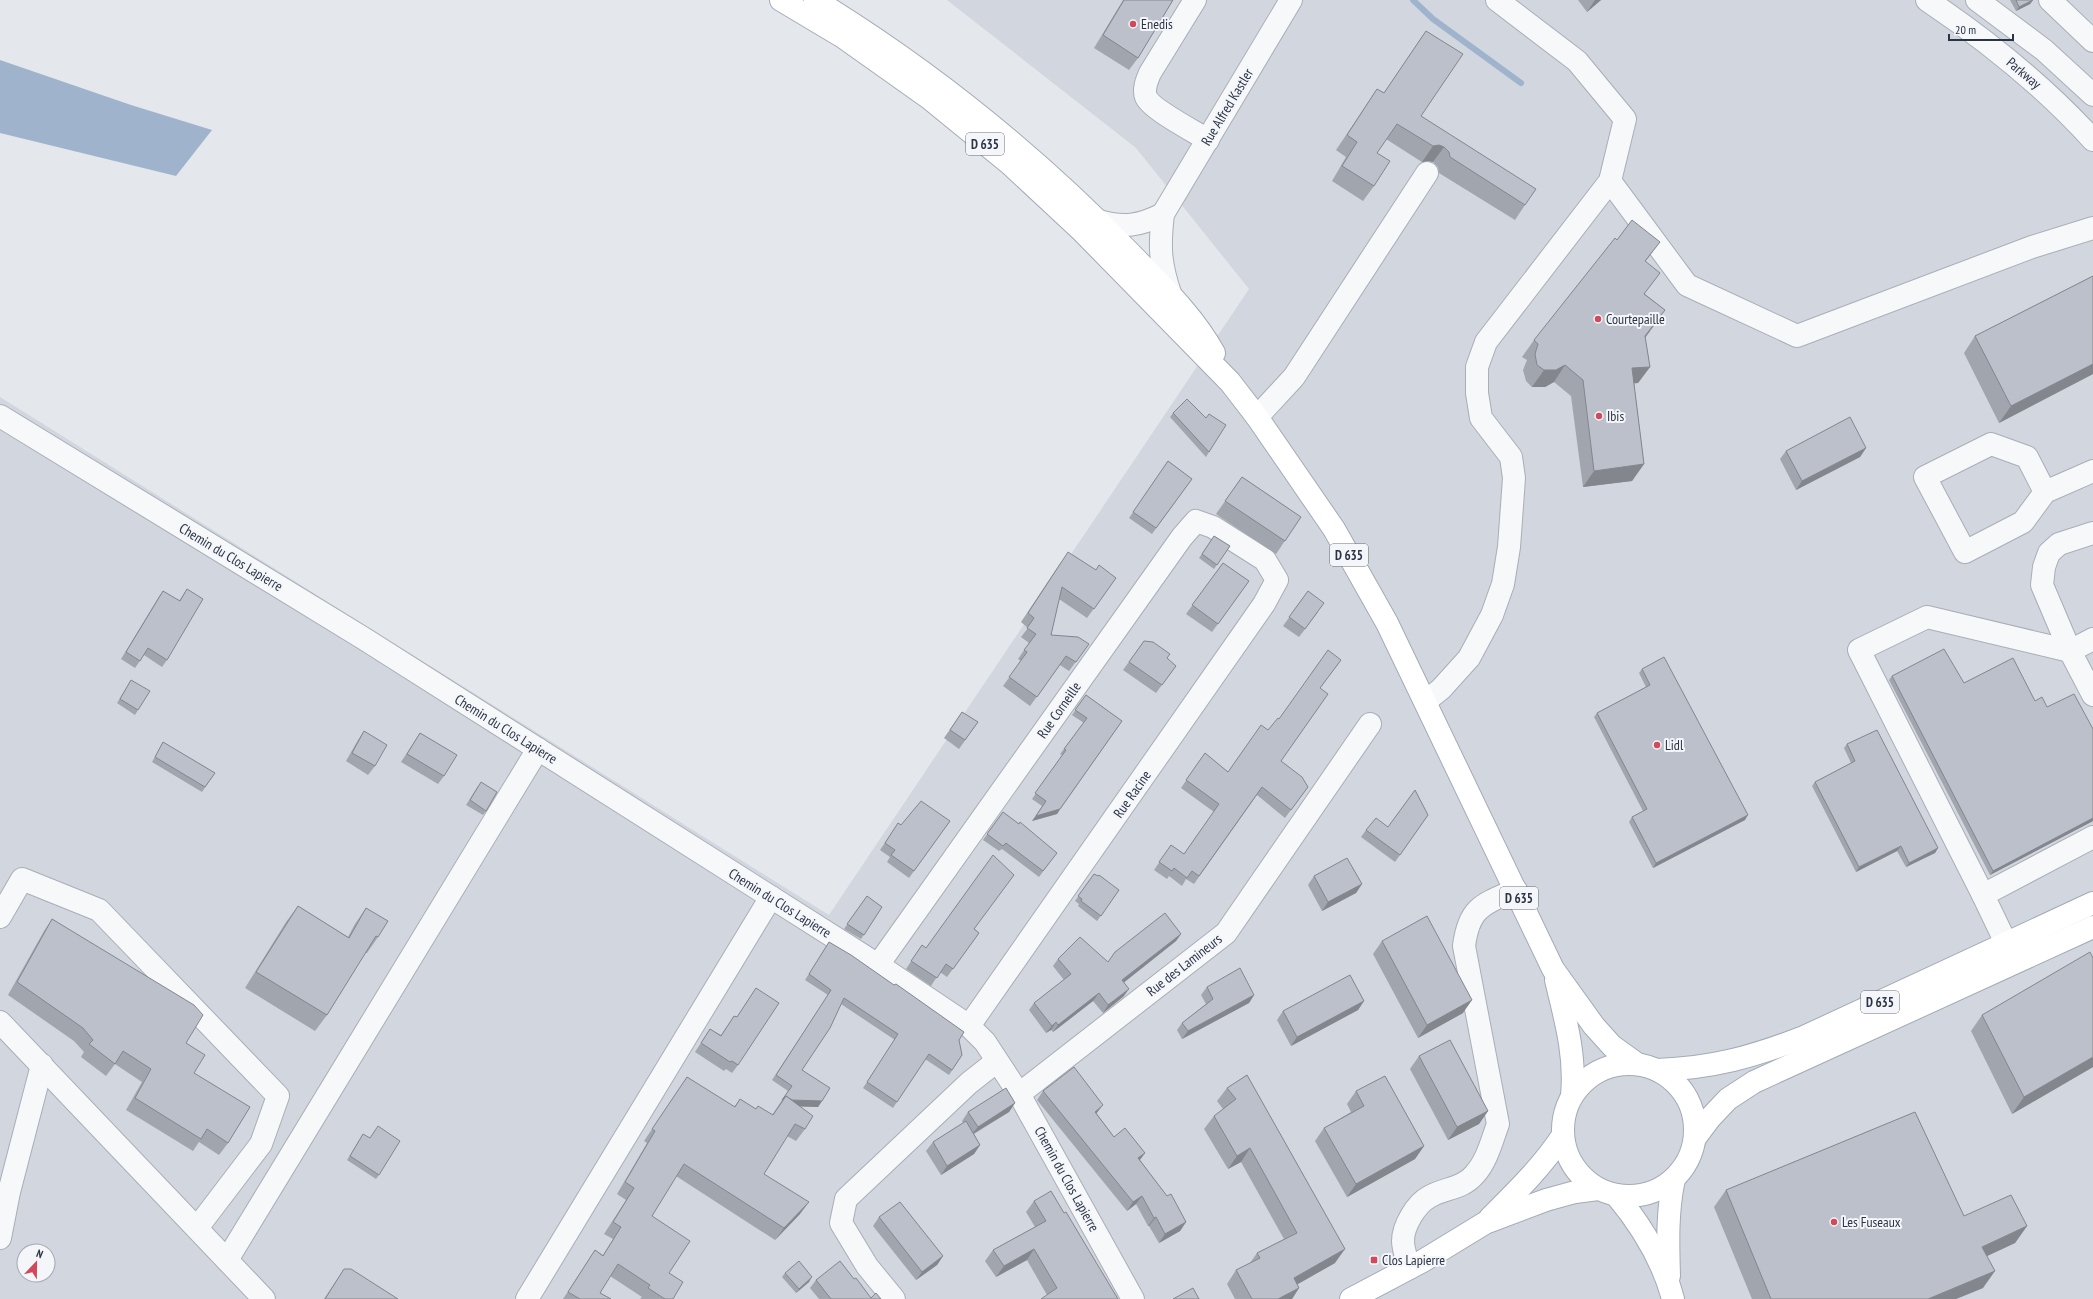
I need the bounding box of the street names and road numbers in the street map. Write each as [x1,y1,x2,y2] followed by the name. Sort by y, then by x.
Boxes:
[2003,53,2046,93] street label: Parkway
[1197,65,1257,149] street label: Rue Alfred Kastler
[966,133,1004,155] road number: D 635
[176,519,286,595] street label: Chemin du Clos Lapierre
[1330,544,1368,566] road number: D 635
[1033,678,1085,742] street label: Rue Corneille
[451,690,561,768] street label: Chemin du Clos Lapierre
[1109,767,1155,821] street label: Rue Racine
[725,864,835,942] street label: Chemin du Clos Lapierre
[1500,887,1538,909] road number: D 635
[1143,930,1226,1000] street label: Rue des Lamineurs
[1861,991,1899,1013] road number: D 635
[1031,1123,1104,1235] street label: Chemin du Clos Lapierre

